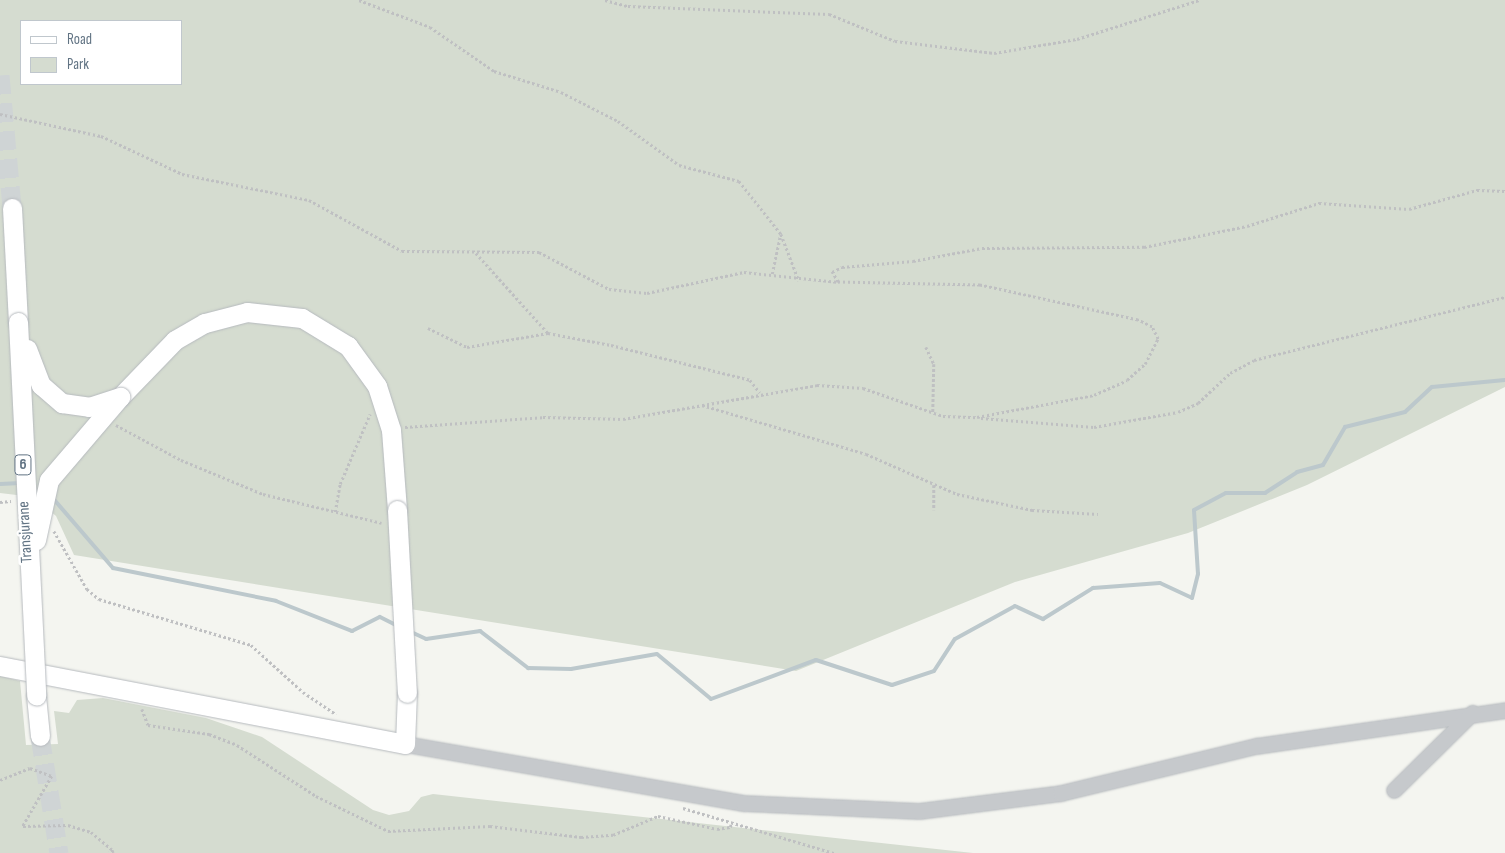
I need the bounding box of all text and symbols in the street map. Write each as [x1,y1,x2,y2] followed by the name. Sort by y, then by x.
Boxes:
[20,20,182,85] legend
[67,30,92,49] text: Road
[67,55,89,74] text: Park
[14,452,32,478] road number: 6
[15,501,37,563] street label: Transjurane

